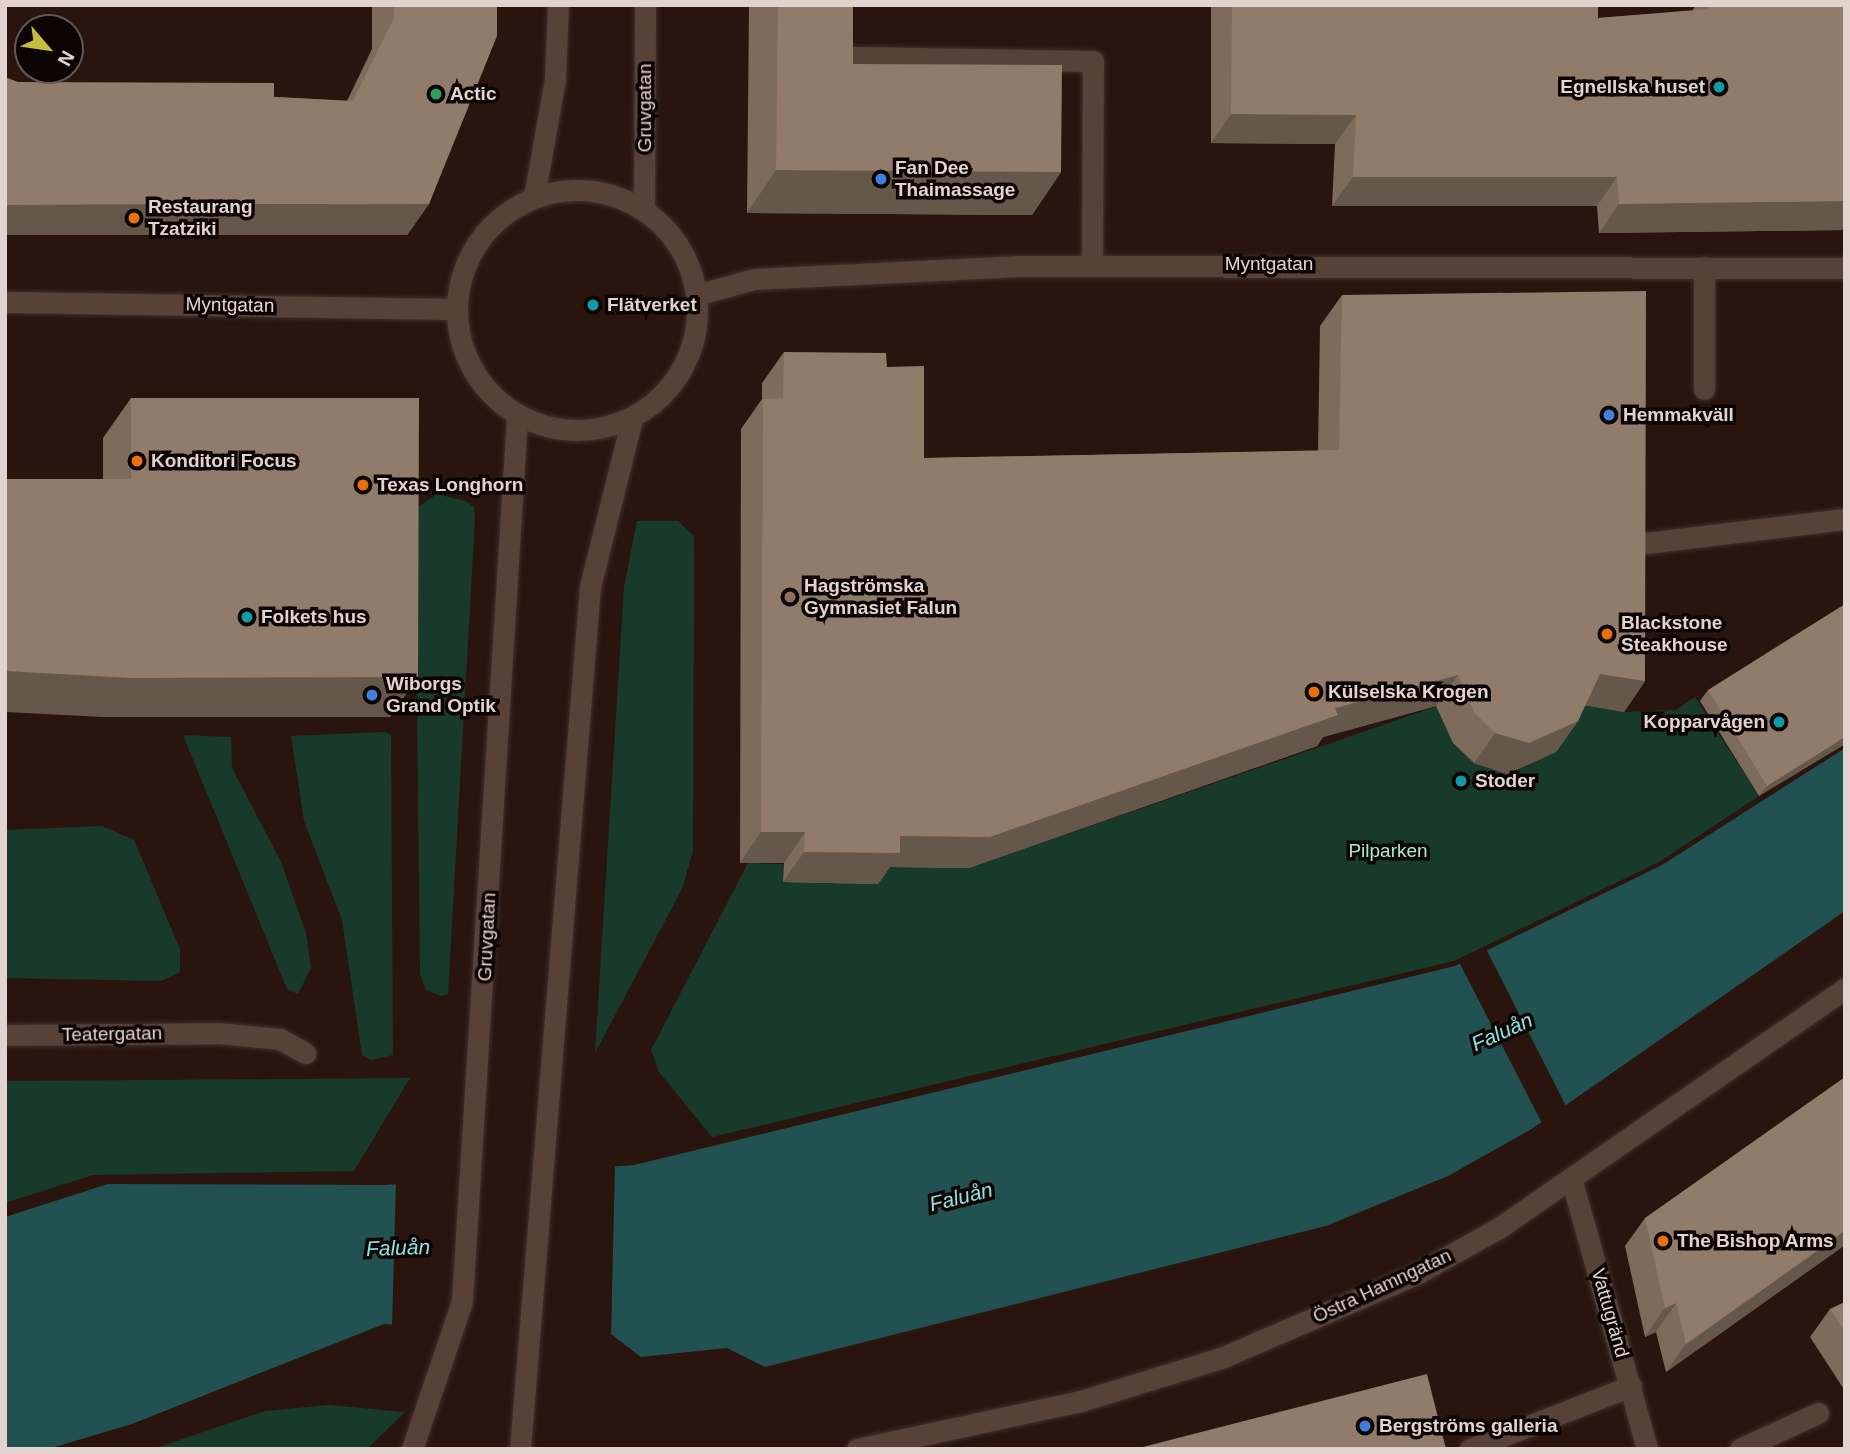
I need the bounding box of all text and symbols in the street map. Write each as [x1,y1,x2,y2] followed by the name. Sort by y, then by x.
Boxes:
[14,14,84,84] north arrow
[54,47,79,70] text: N
[634,64,656,152] street label: Gruvgatan
[1560,76,1705,98] place label: Egnellska huset
[1711,79,1727,95] marker: Egnellska huset
[450,83,496,105] place label: Actic
[428,86,444,102] marker: Actic
[895,157,1015,201] place label: Fan Dee Thaimassage
[873,171,889,187] marker: Fan Dee Thaimassage
[148,196,253,240] place label: Restaurang Tzatziki
[126,210,142,226] marker: Restaurang Tzatziki
[1225,253,1313,275] street label: Myntgatan
[185,293,275,317] street label: Myntgatan
[607,294,697,316] place label: Flätverket
[585,297,601,313] marker: Flätverket
[1623,404,1734,426] place label: Hemmakväll
[1601,407,1617,423] marker: Hemmakväll
[151,450,297,472] place label: Konditori Focus
[129,453,145,469] marker: Konditori Focus
[377,474,523,496] place label: Texas Longhorn
[355,477,371,493] marker: Texas Longhorn
[804,575,957,619] place label: Hagströmska Gymnasiet Falun
[782,589,798,605] marker: Hagströmska Gymnasiet Falun
[261,606,367,628] place label: Folkets hus
[239,609,255,625] marker: Folkets hus
[1621,612,1728,656] place label: Blackstone Steakhouse
[1599,626,1615,642] marker: Blackstone Steakhouse
[386,673,496,717] place label: Wiborgs Grand Optik
[1328,681,1488,703] place label: Külselska Krogen
[1306,684,1322,700] marker: Külselska Krogen
[364,687,380,703] marker: Wiborgs Grand Optik
[1644,711,1765,733] place label: Kopparvågen
[1771,714,1787,730] marker: Kopparvågen
[1475,770,1535,792] place label: Stoder
[1453,773,1469,789] marker: Stoder
[1348,840,1428,862] park label: Pilparken
[473,892,501,982] street label: Gruvgatan
[1468,1007,1536,1057] water label: Faluån
[62,1022,162,1046] street label: Teatergatan
[927,1177,995,1217] water label: Faluån
[1677,1230,1834,1252] place label: The Bishop Arms
[1655,1233,1671,1249] marker: The Bishop Arms
[365,1234,431,1262] water label: Faluån
[1309,1244,1455,1328] street label: Östra Hamngatan
[1586,1266,1634,1360] street label: Vattugränd
[1379,1415,1557,1437] place label: Bergströms galleria
[1357,1418,1373,1434] marker: Bergströms galleria

